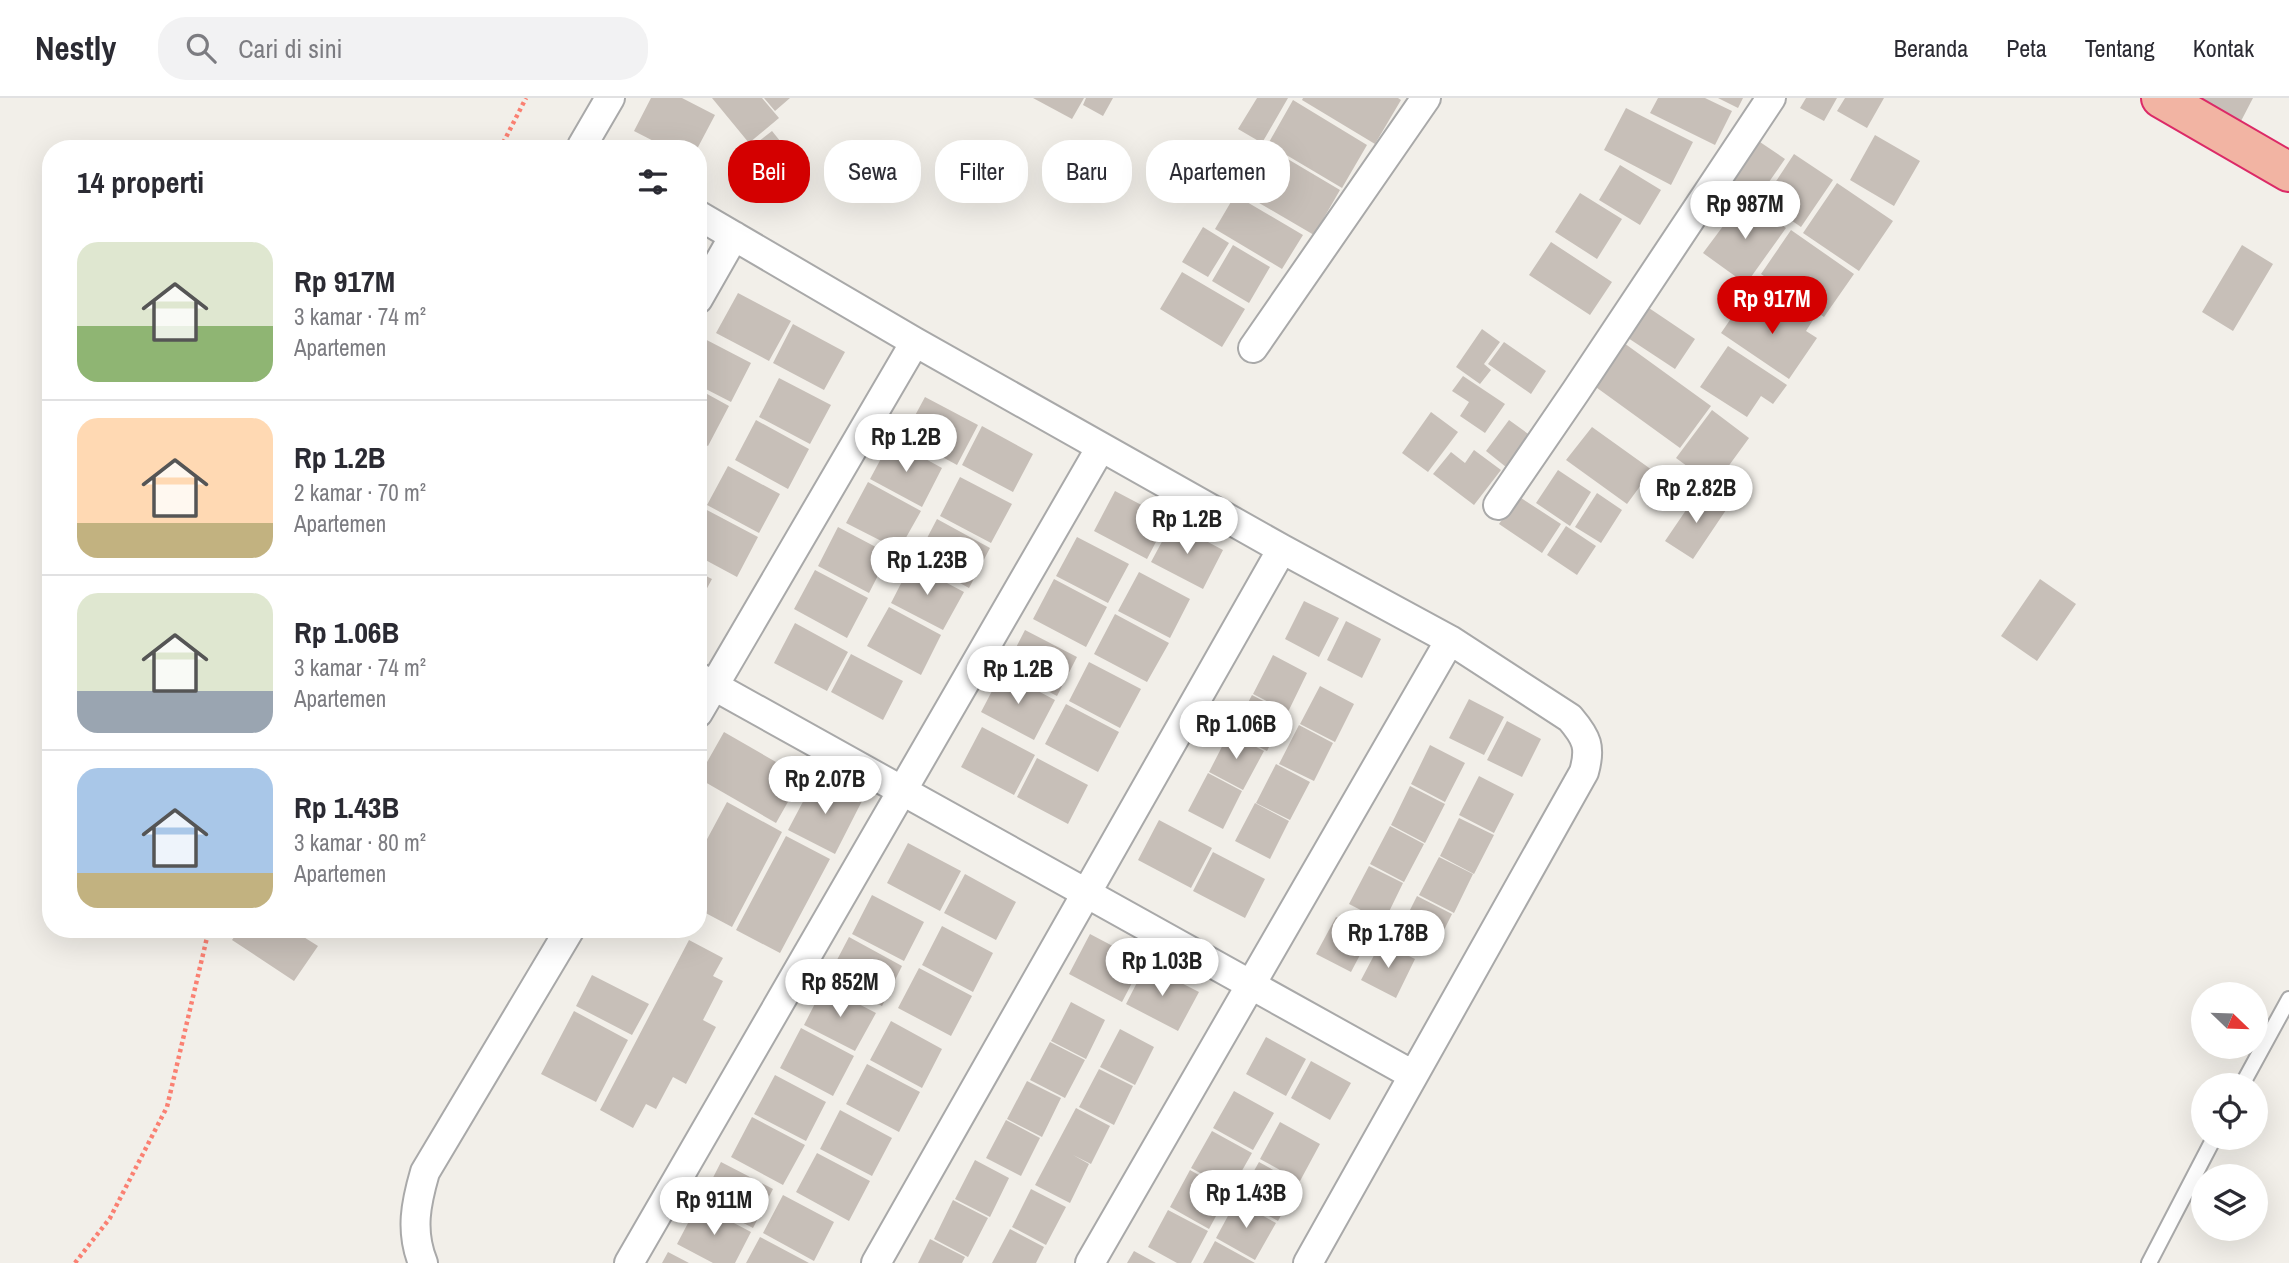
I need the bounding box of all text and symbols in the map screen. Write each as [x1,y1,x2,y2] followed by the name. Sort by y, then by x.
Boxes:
[158,17,648,80] search box
[35,26,116,70] text: Nestly
[182,29,220,67] icon: search
[238,31,343,66] text: Cari di sini
[1894,32,1968,64] text: Beranda
[2006,32,2047,64] text: Peta
[2085,32,2155,64] text: Tentang
[2193,32,2254,64] text: Kontak
[728,140,810,203] chip: Beli
[824,140,921,203] chip: Sewa
[935,140,1028,203] chip: Filter
[1042,140,1132,203] chip: Baru
[1146,140,1290,203] chip: Apartemen
[77,162,204,202] text: 14 properti
[634,163,672,201] icon: filters
[1680,181,1810,241] pin: Rp 987M
[1706,188,1784,219] text: Rp 987M
[294,261,395,301] text: Rp 917M
[133,270,217,354] icon: home
[1707,276,1837,336] pin: Rp 917M
[1733,283,1811,314] text: Rp 917M
[294,301,426,332] text: 3 kamar · 74 m²
[294,332,386,363] text: Apartemen
[841,414,971,474] pin: Rp 1.2B
[871,421,941,452] text: Rp 1.2B
[294,437,386,477] text: Rp 1.2B
[133,446,217,530] icon: home
[1624,466,1768,525] pin: Rp 2.82B
[1656,472,1736,503] text: Rp 2.82B
[294,477,426,508] text: 2 kamar · 70 m²
[1122,496,1252,556] pin: Rp 1.2B
[1152,503,1222,534] text: Rp 1.2B
[294,508,386,539] text: Apartemen
[855,538,999,597] pin: Rp 1.23B
[887,544,967,575] text: Rp 1.23B
[294,612,399,652] text: Rp 1.06B
[133,621,217,705] icon: home
[953,646,1083,706] pin: Rp 1.2B
[294,652,426,683] text: 3 kamar · 74 m²
[983,653,1053,684] text: Rp 1.2B
[294,683,386,714] text: Apartemen
[1164,702,1308,761] pin: Rp 1.06B
[1196,708,1276,739] text: Rp 1.06B
[753,756,897,816] pin: Rp 2.07B
[785,763,865,794] text: Rp 2.07B
[294,787,399,827] text: Rp 1.43B
[133,796,217,880] icon: home
[294,827,426,858] text: 3 kamar · 80 m²
[294,858,386,889] text: Apartemen
[1316,910,1460,970] pin: Rp 1.78B
[1348,917,1428,948] text: Rp 1.78B
[1090,939,1234,998] pin: Rp 1.03B
[1122,945,1202,976] text: Rp 1.03B
[775,960,905,1019] pin: Rp 852M
[801,966,879,997] text: Rp 852M
[2191,982,2268,1059] north arrow
[2191,982,2268,1241] map controls
[2191,1073,2268,1150] button: locate
[2191,1164,2268,1241] button: layers
[1174,1170,1318,1230] pin: Rp 1.43B
[1206,1177,1286,1208] text: Rp 1.43B
[649,1178,779,1237] pin: Rp 911M
[676,1184,752,1215] text: Rp 911M

